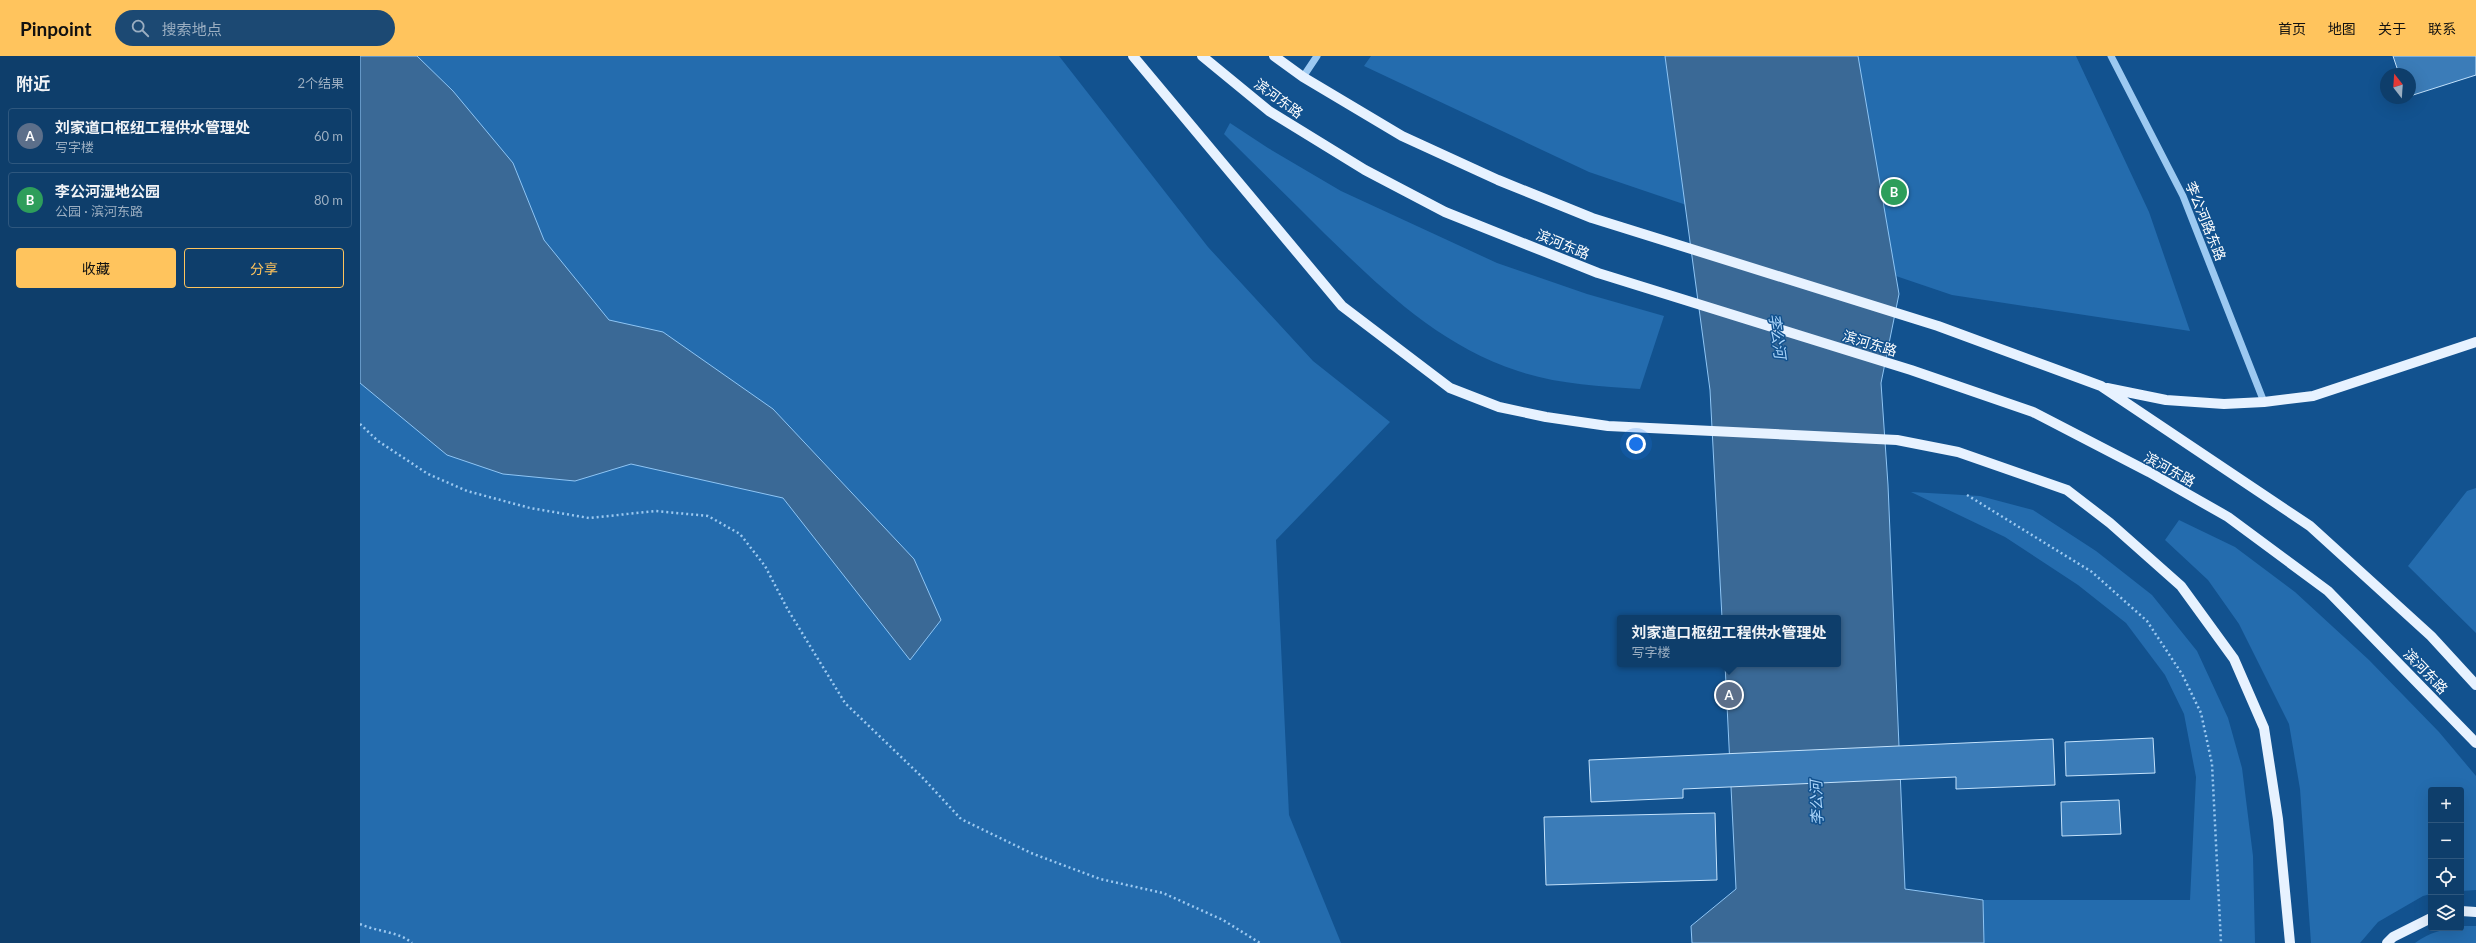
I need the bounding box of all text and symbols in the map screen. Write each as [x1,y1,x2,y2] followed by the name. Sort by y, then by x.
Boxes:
[115,10,395,46] search box
[20,17,91,40] text: Pinpoint
[129,17,151,39] icon: search
[161,20,221,38] text: 搜索地点
[2278,20,2306,37] text: 首页
[2328,20,2356,37] text: 地图
[2378,20,2406,37] text: 关于
[2428,20,2456,37] text: 联系
[2380,68,2416,104] north arrow
[16,73,50,94] text: 附近
[297,75,344,91] text: 2个结果
[1251,75,1307,121] street label: 滨河东路
[55,118,250,136] text: 刘家道口枢纽工程供水管理处
[25,128,35,144] text: A
[314,128,343,144] text: 60 m
[55,139,94,155] text: 写字楼
[1881,177,1907,207] pin: B
[2182,179,2230,263] street label: 李公河路东路
[55,182,160,200] text: 李公河湿地公园
[26,192,34,208] text: B
[314,192,343,208] text: 80 m
[55,203,143,219] text: 公园 · 滨河东路
[1534,226,1592,262] street label: 滨河东路
[16,248,176,288] button: 收藏
[184,248,344,288] button: 分享
[1766,312,1790,362] water label: 李公河
[1841,327,1899,359] street label: 滨河东路
[1626,434,1646,454] your location
[2141,448,2199,490] street label: 滨河东路
[1617,615,1841,667] popup
[1631,623,1827,641] text: 刘家道口枢纽工程供水管理处
[1631,644,1671,660] text: 写字楼
[2400,645,2452,697] street label: 滨河东路
[1716,680,1742,710] pin: A
[1806,777,1826,826] water label: 李公河
[2428,787,2464,931] map controls
[2428,787,2464,823] button: +
[2428,823,2464,859] button: −
[2428,859,2464,895] button: locate
[2428,895,2464,931] button: layers

